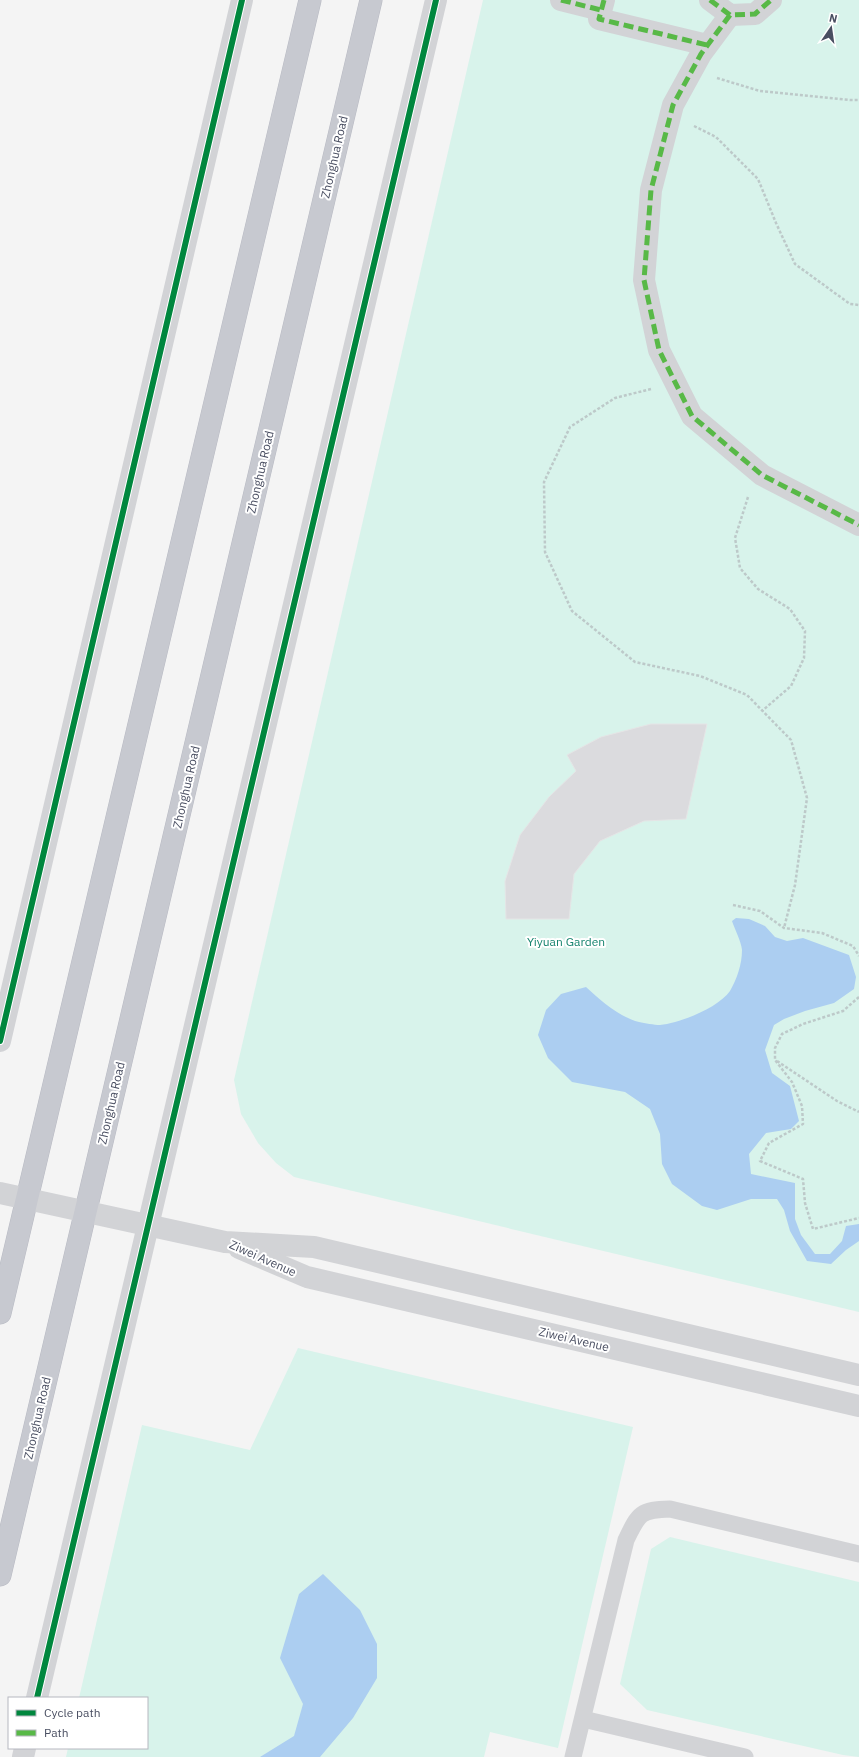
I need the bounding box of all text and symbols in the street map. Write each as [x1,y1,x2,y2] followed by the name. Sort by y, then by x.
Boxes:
[811,8,851,48] north arrow
[828,11,839,26] text: N
[317,114,351,200] street label: Zhonghua Road
[243,429,277,515] street label: Zhonghua Road
[169,744,203,830] street label: Zhonghua Road
[527,934,605,949] park label: Yiyuan Garden
[94,1060,128,1146] street label: Zhonghua Road
[227,1237,299,1280] street label: Ziwei Avenue
[537,1324,611,1354] street label: Ziwei Avenue
[20,1375,54,1461] street label: Zhonghua Road
[8,1697,148,1749] legend
[44,1705,101,1720] text: Cycle path
[44,1725,69,1740] text: Path

